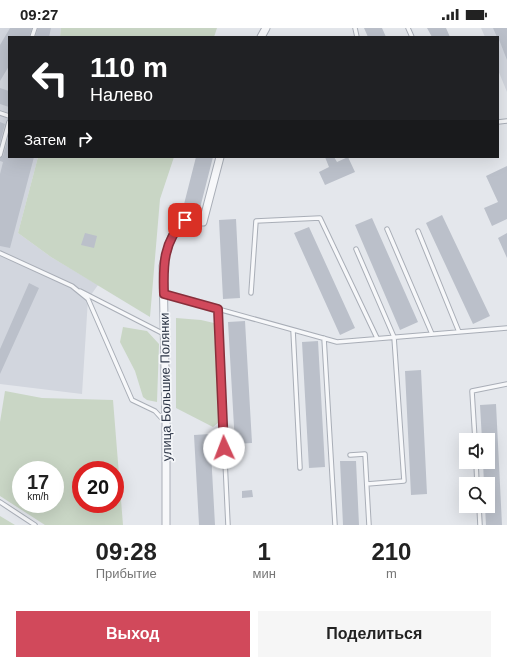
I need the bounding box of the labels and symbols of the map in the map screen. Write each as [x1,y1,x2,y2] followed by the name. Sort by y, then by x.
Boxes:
[168,203,202,237] pin
[157,312,174,461] street label: улица Большие Полянки
[203,427,245,469] position arrow
[72,461,124,513] speed limit sign: 20

